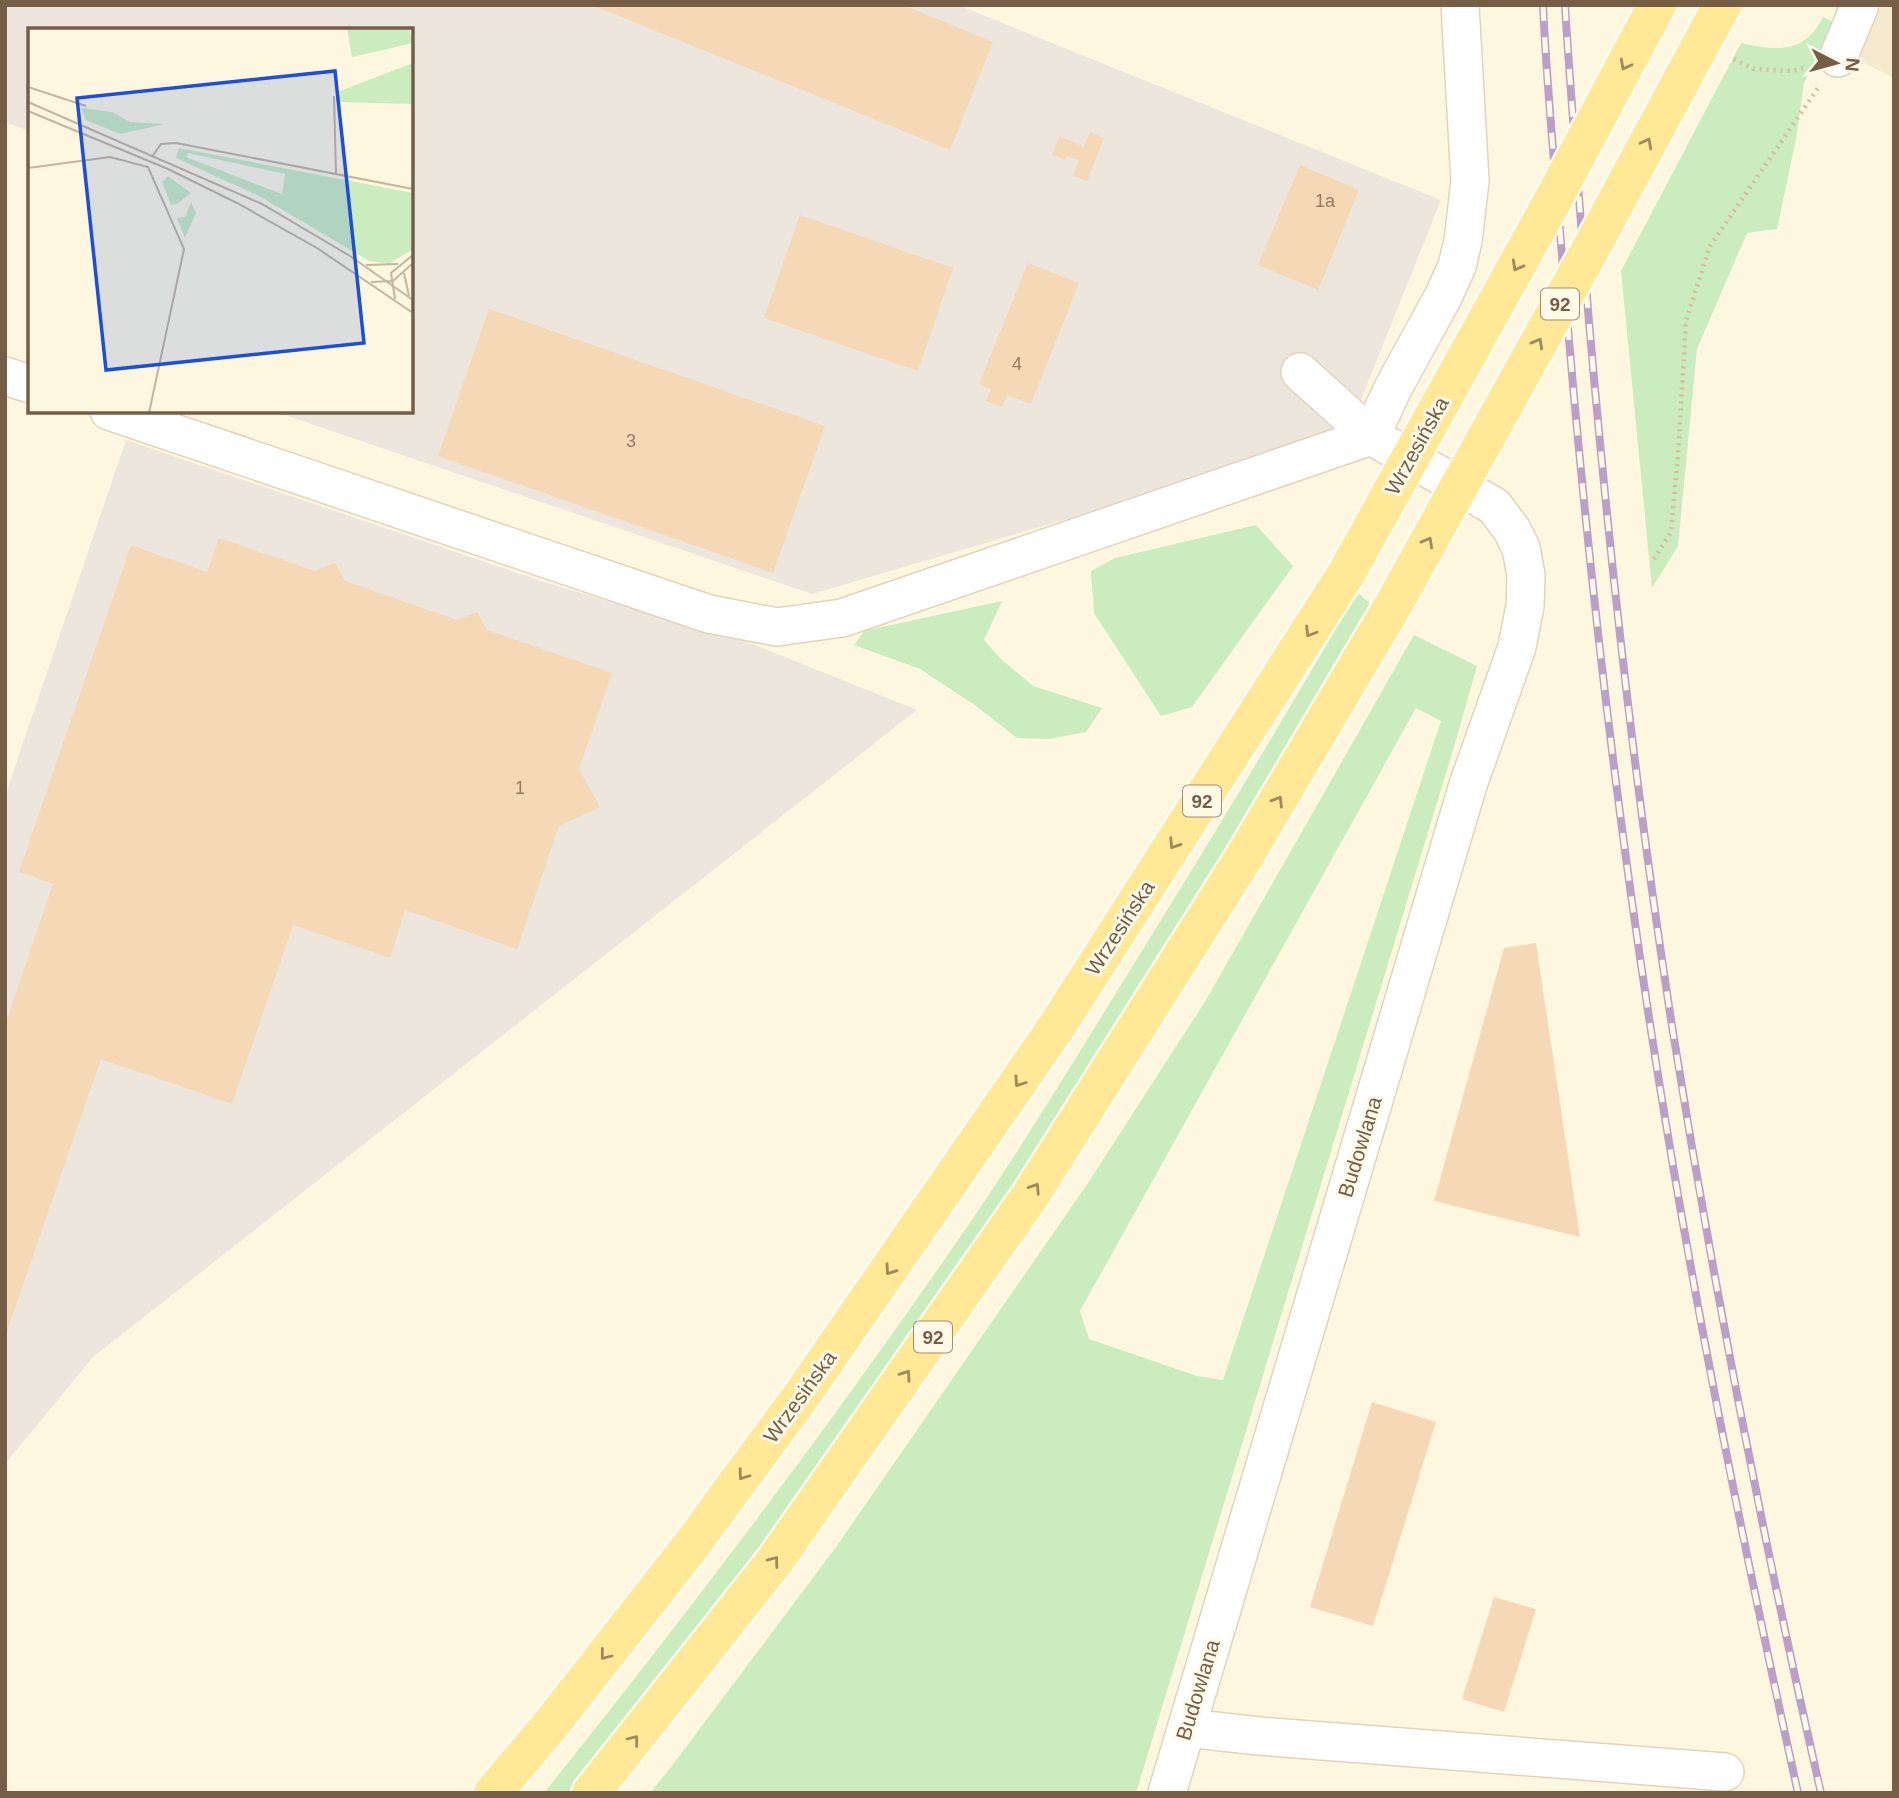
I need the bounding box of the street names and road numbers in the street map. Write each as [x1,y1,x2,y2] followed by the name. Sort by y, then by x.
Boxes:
[1541,288,1579,320] road number: 92
[1380,393,1453,499] street label: Wrzesińska
[1183,786,1221,816] road number: 92
[1080,876,1159,979] street label: Wrzesińska
[1333,1094,1386,1200] street label: Budowlana
[914,1322,952,1352] road number: 92
[759,1346,841,1447] street label: Wrzesińska
[1171,1637,1224,1743] street label: Budowlana

